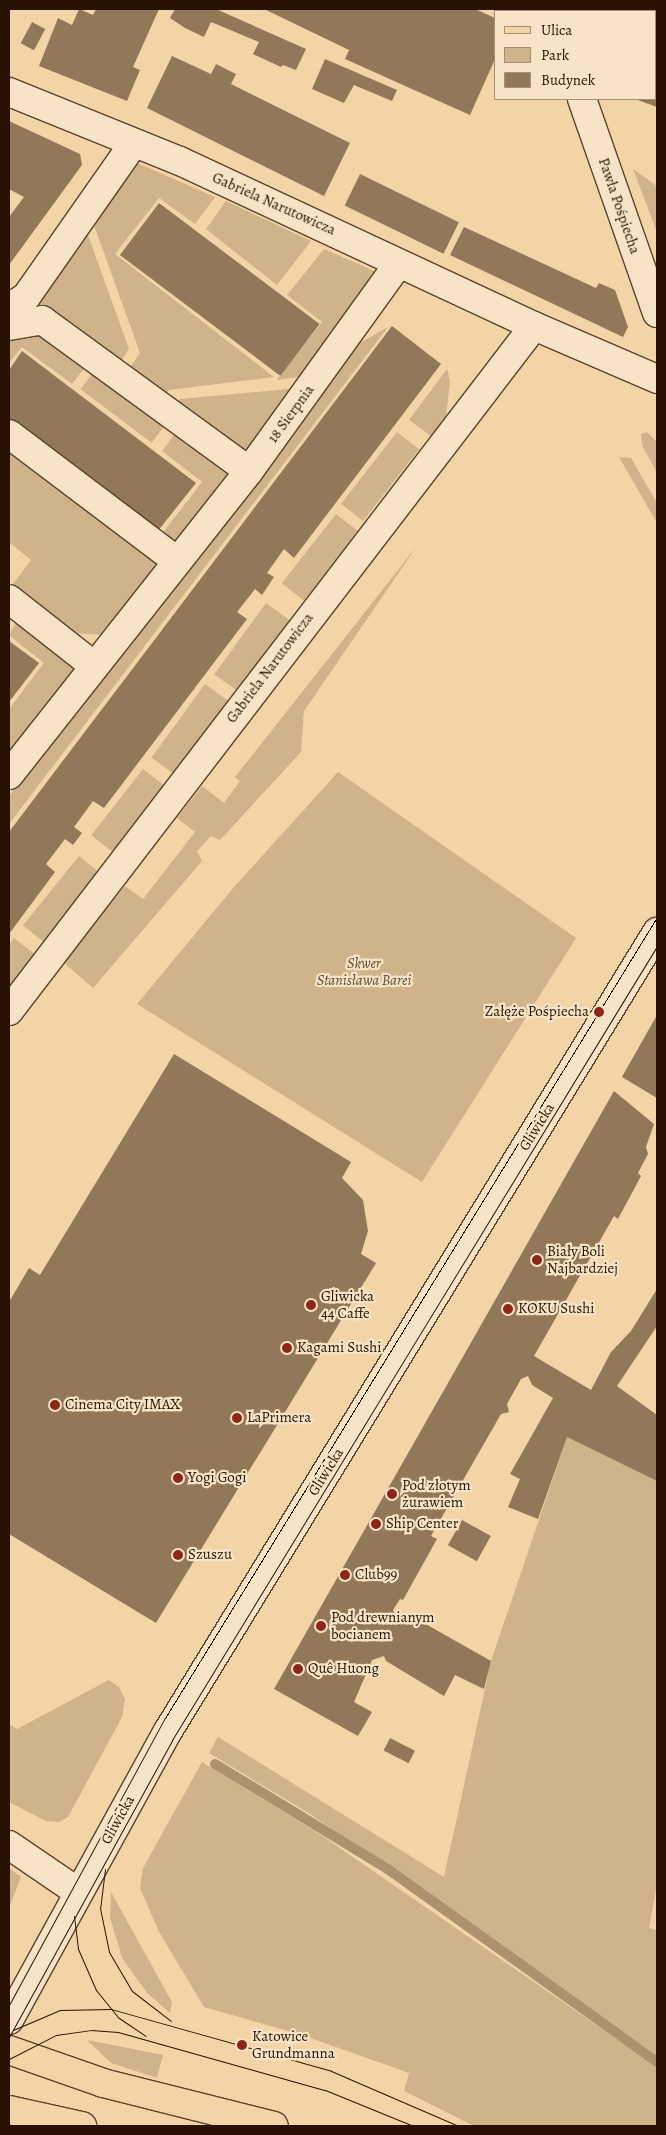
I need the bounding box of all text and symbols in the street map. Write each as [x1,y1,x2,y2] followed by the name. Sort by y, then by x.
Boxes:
[493,10,656,100] legend
[541,20,572,40] text: Ulica
[541,45,569,65] text: Park
[541,70,595,90] text: Budynek
[594,156,644,256] street label: Pawła Pośpiecha
[209,169,339,239] street label: Gabriela Narutowicza
[264,382,318,446] street label: 18 Sierpnia
[223,609,317,727] street label: Gabriela Narutowicza
[317,954,411,989] park label: Skwer Stanisława Barei
[485,1003,589,1021] place label: Załęże Pośpiecha
[593,1006,605,1018] marker: Załęże Pośpiecha
[515,1100,559,1154] street label: Gliwicka
[547,1242,618,1277] place label: Biały Boli Najbardziej
[531,1254,543,1266] marker: Biały Boli Najbardziej
[321,1287,374,1322] place label: Gliwicka 44 Caffe
[305,1299,317,1311] marker: Gliwicka 44 Caffe
[518,1300,594,1318] place label: KOKU Sushi
[502,1303,514,1315] marker: KOKU Sushi
[297,1339,382,1357] place label: Kagami Sushi
[281,1342,293,1354] marker: Kagami Sushi
[65,1396,180,1414] place label: Cinema City IMAX
[49,1399,61,1411] marker: Cinema City IMAX
[247,1409,311,1427] place label: LaPrimera
[231,1412,243,1424] marker: LaPrimera
[304,1445,348,1499] street label: Gliwicka
[188,1469,247,1487] place label: Yogi Gogi
[172,1472,184,1484] marker: Yogi Gogi
[402,1476,471,1511] place label: Pod złotym żurawiem
[386,1488,398,1500] marker: Pod złotym żurawiem
[386,1515,458,1533] place label: Ship Center
[370,1518,382,1530] marker: Ship Center
[188,1546,232,1564] place label: Szuszu
[172,1549,184,1561] marker: Szuszu
[355,1566,397,1584] place label: Club99
[339,1569,351,1581] marker: Club99
[331,1608,435,1643] place label: Pod drewnianym bocianem
[315,1620,327,1632] marker: Pod drewnianym bocianem
[308,1660,379,1678] place label: Quê Huong
[292,1663,304,1675] marker: Quê Huong
[97,1792,139,1848] street label: Gliwicka
[252,2027,335,2062] place label: Katowice Grundmanna
[236,2039,248,2051] marker: Katowice Grundmanna

